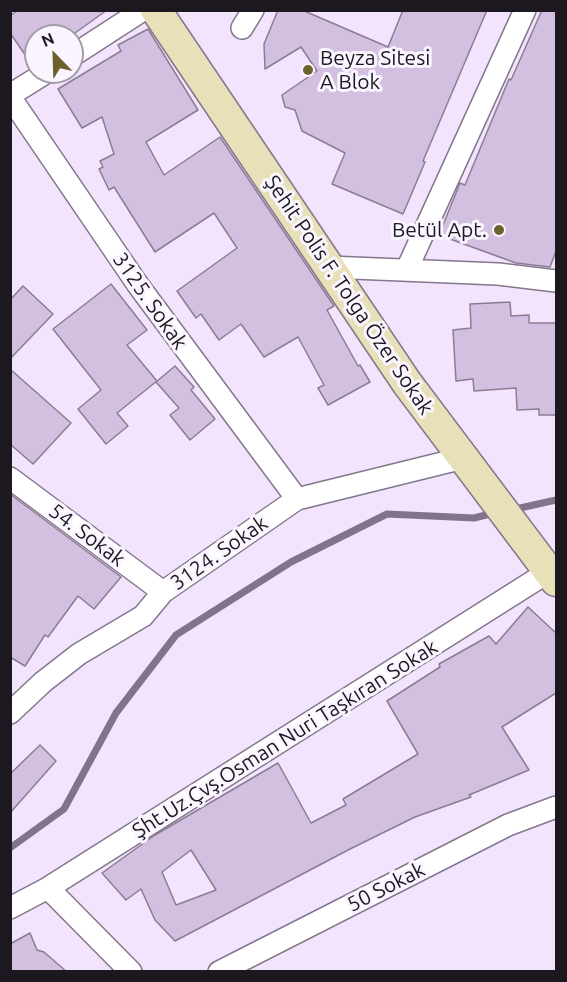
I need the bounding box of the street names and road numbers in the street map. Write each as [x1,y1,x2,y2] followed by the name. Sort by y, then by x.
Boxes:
[259,171,439,419] street label: Şehit Polis F. Tolga Özer Sokak
[107,248,193,354] street label: 3125. Sokak
[44,498,130,572] street label: 54. Sokak
[166,510,272,596] street label: 3124. Sokak
[128,634,442,844] street label: Şht.Uz.Çvş.Osman Nuri Taşkıran Sokak
[343,857,429,917] street label: 50 Sokak

